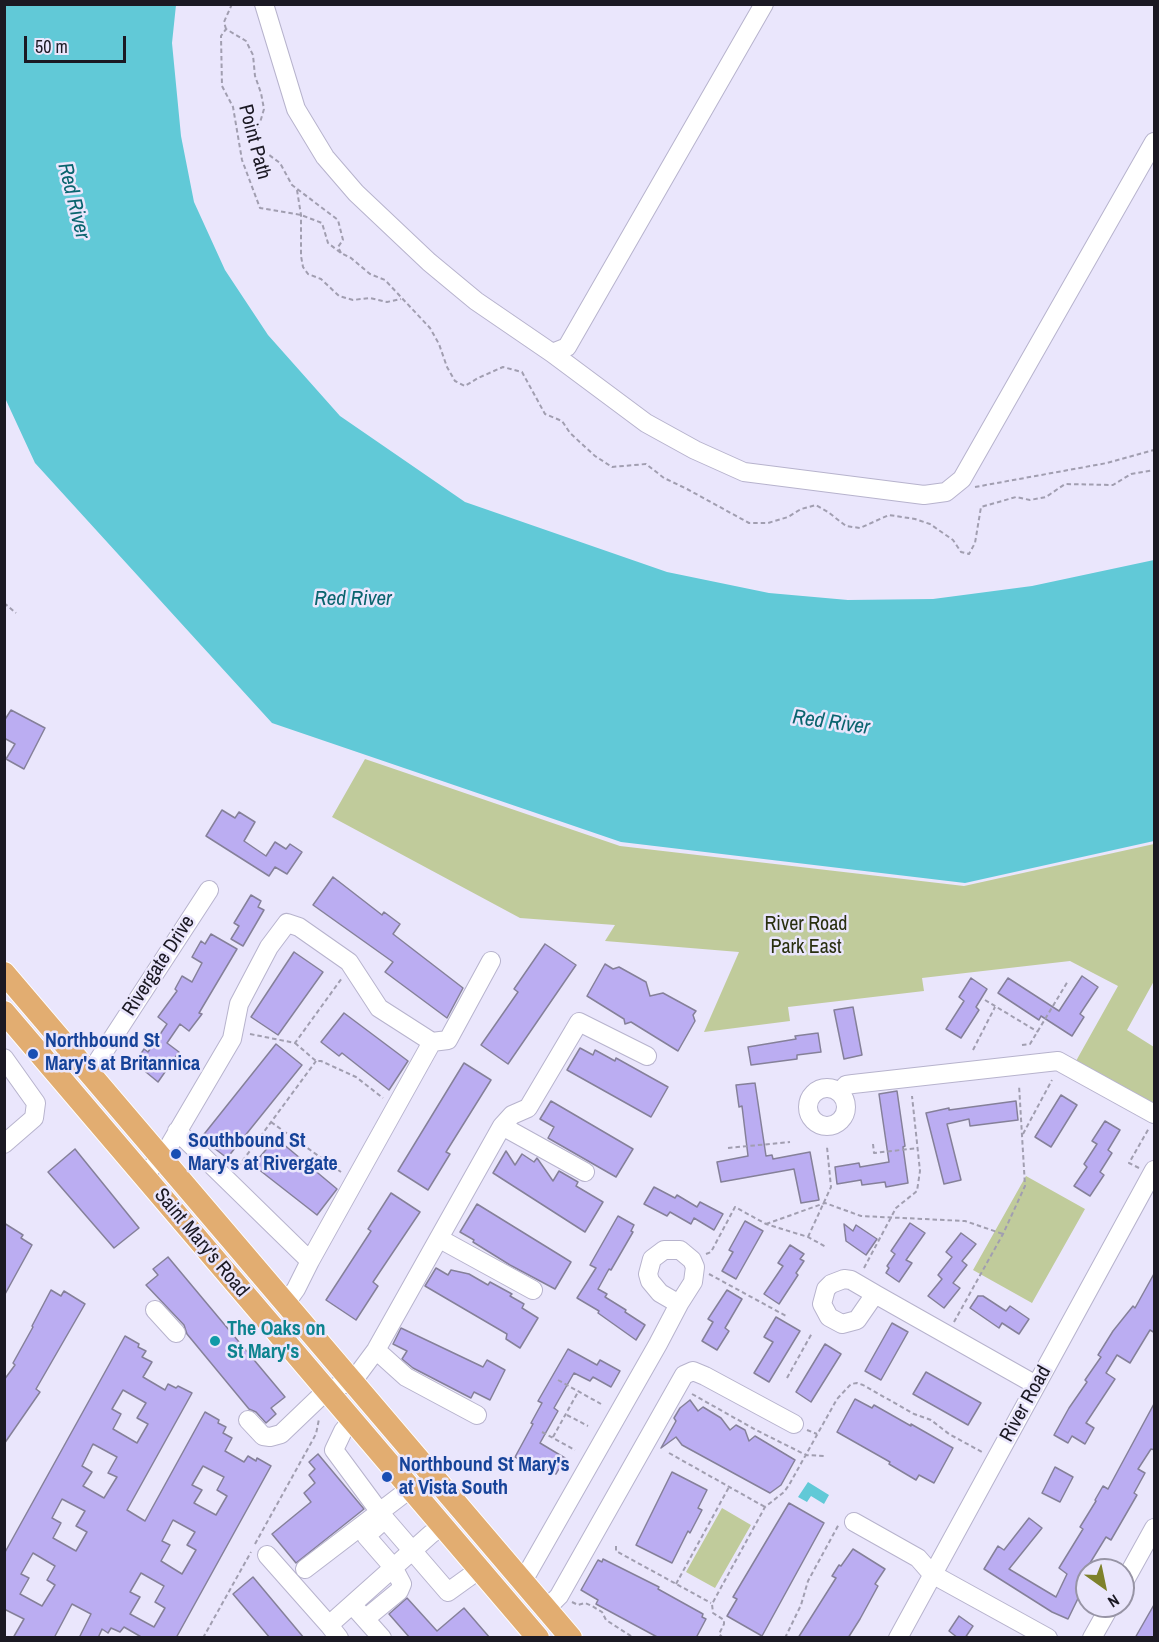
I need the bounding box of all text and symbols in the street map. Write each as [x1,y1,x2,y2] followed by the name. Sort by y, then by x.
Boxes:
[27,24,129,62] scale bar
[35,34,68,59] text: 50 m
[232,102,276,182] street label: Point Path
[51,160,95,242] water label: Red River
[314,586,392,612] water label: Red River
[791,705,871,741] water label: Red River
[118,911,200,1021] street label: Rivergate Drive
[765,913,847,960] park label: River Road Park East
[45,1030,200,1077] place label: Northbound St Mary's at Britannica
[26,1047,40,1061] marker: Northbound St Mary's at Britannica
[188,1130,338,1177] place label: Southbound St Mary's at Rivergate
[169,1147,183,1161] marker: Southbound St Mary's at Rivergate
[149,1184,253,1302] street label: Saint Mary's Road
[227,1318,325,1365] place label: The Oaks on St Mary's
[208,1334,222,1348] marker: The Oaks on St Mary's
[995,1362,1057,1446] street label: River Road
[399,1454,570,1501] place label: Northbound St Mary's at Vista South
[380,1470,394,1484] marker: Northbound St Mary's at Vista South
[1075,1558,1135,1618] north arrow
[1104,1590,1124,1613] text: N

